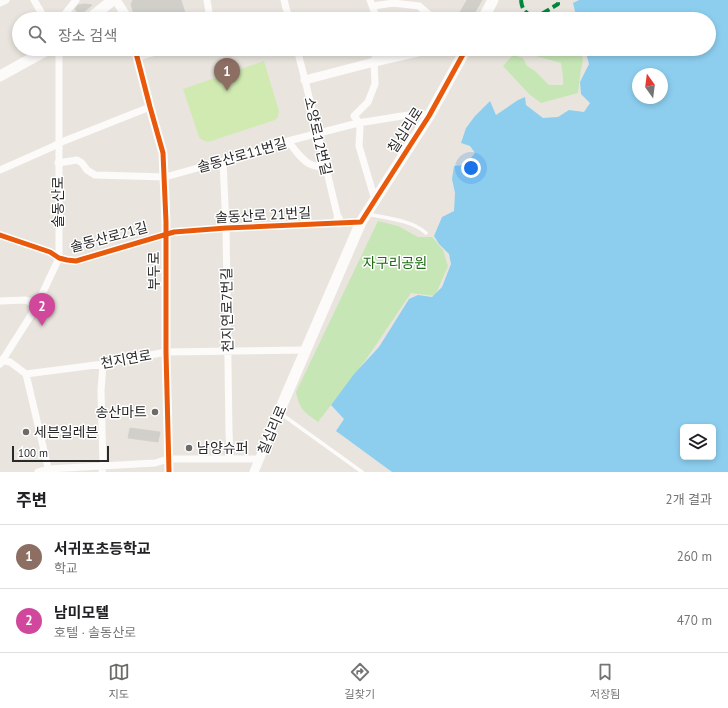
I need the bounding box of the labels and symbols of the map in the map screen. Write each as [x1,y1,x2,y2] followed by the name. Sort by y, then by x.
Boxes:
[214,58,240,91] pin: 1
[632,68,668,104] north arrow
[300,95,336,177] street label: 소양로12번길
[383,103,427,157] street label: 칠십리로
[195,134,289,176] street label: 솔동산로11번길
[461,158,481,178] your location
[49,176,67,228] street label: 솔동산로
[214,203,312,227] street label: 솔동산로 21번길
[68,218,150,256] street label: 솔동산로21길
[145,252,163,290] street label: 부두로
[363,254,427,272] park label: 자구리공원
[217,267,237,353] street label: 천지연로7번길
[29,293,55,326] pin: 2
[99,346,153,372] street label: 천지연로
[95,403,147,421] place label: 송산마트
[254,403,290,457] street label: 칠십리로
[150,407,160,417] marker: 송산마트
[34,423,99,441] place label: 세븐일레븐
[21,427,31,437] marker: 세븐일레븐
[197,439,249,457] place label: 남양슈퍼
[184,443,194,453] marker: 남양슈퍼
[12,444,109,463] scale bar

